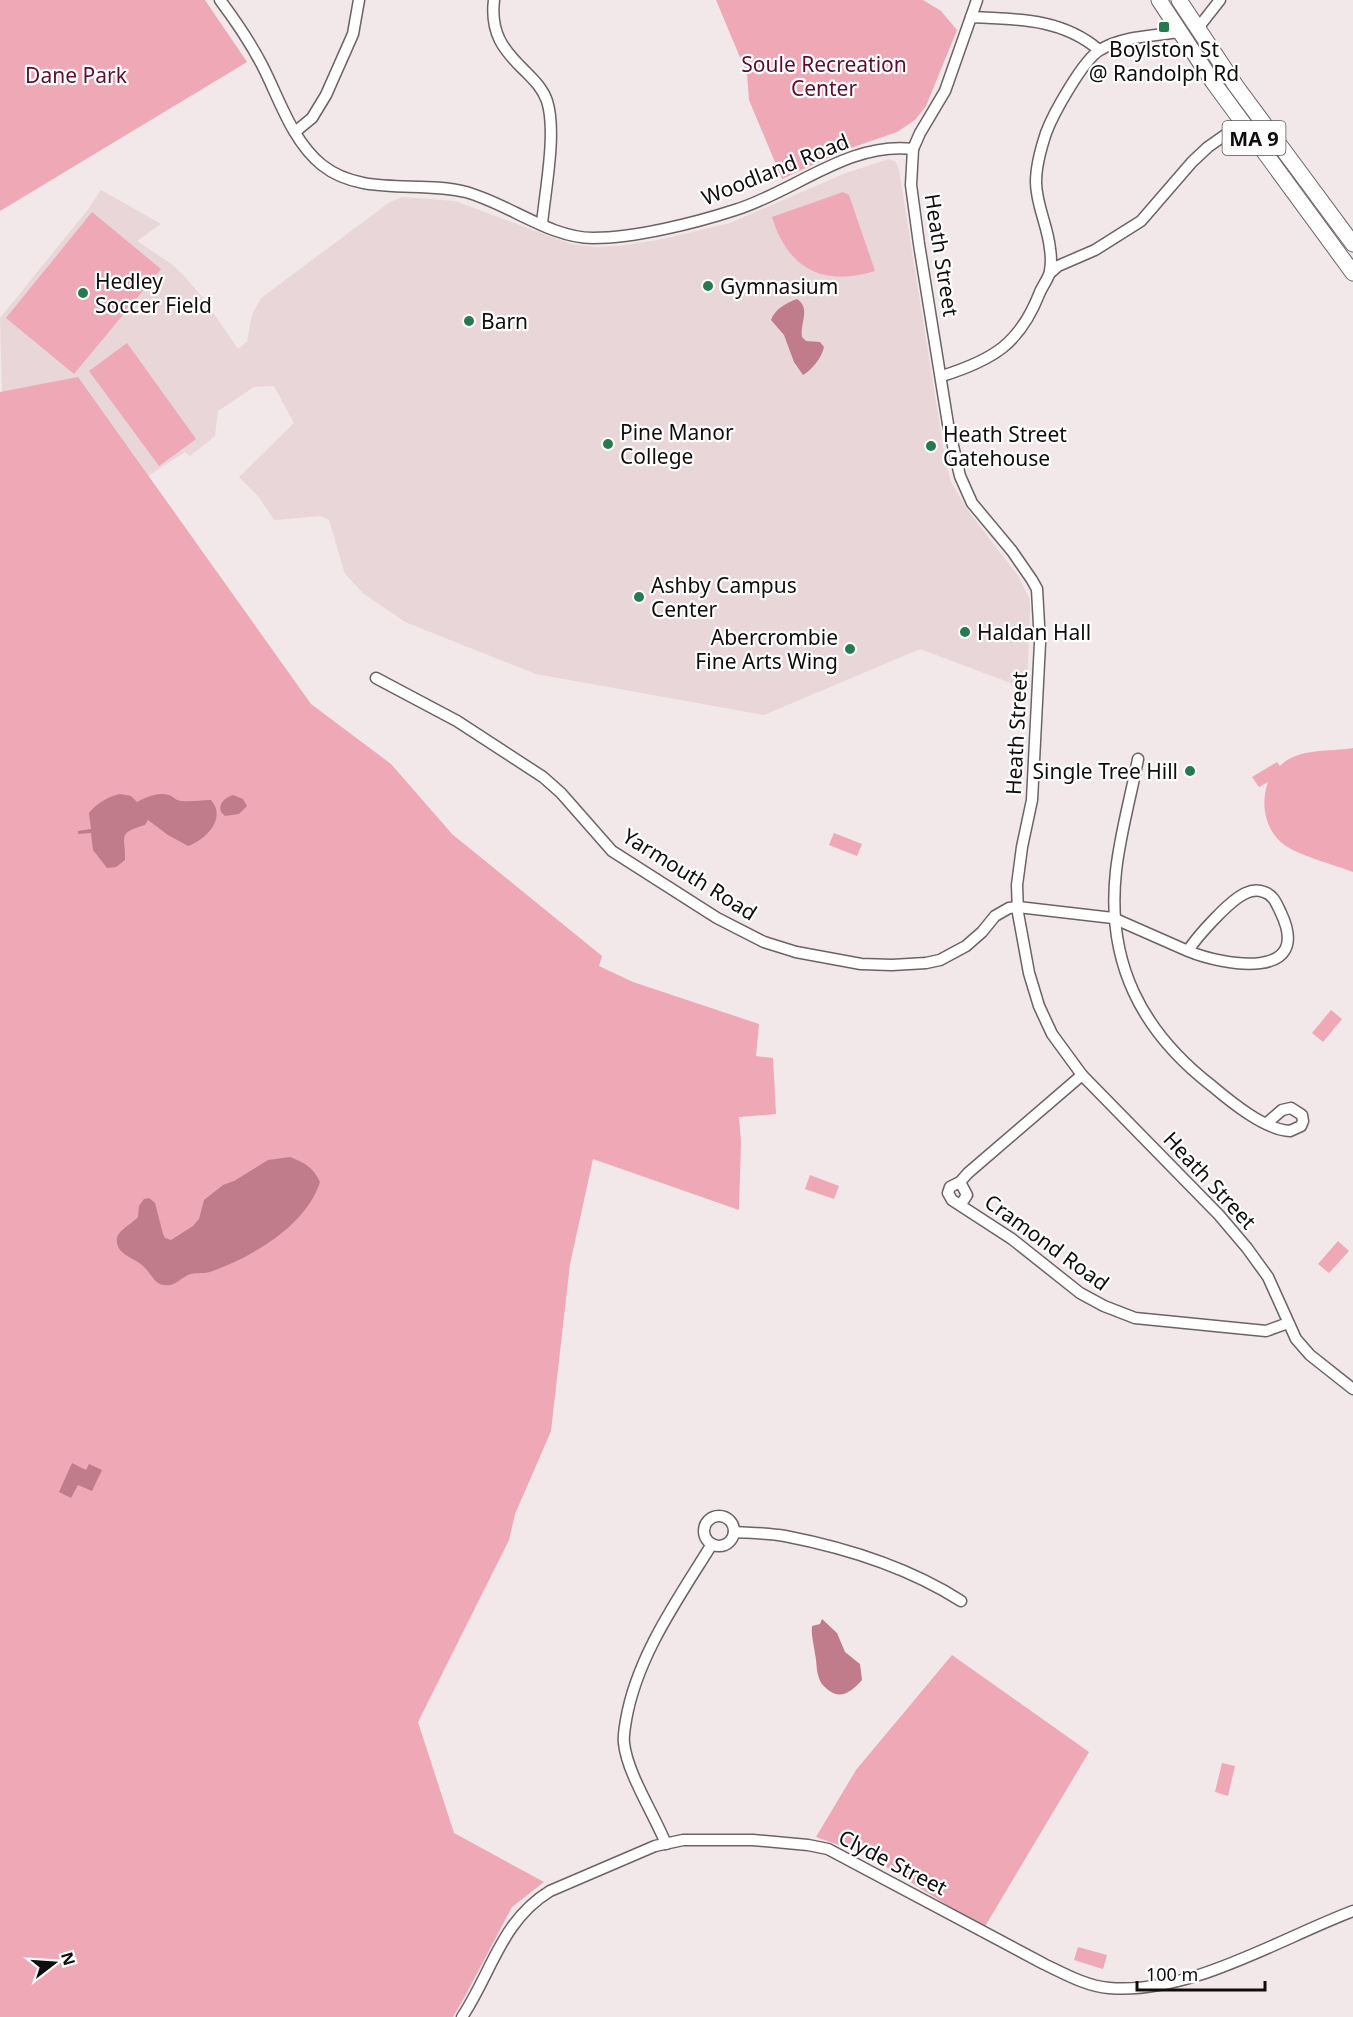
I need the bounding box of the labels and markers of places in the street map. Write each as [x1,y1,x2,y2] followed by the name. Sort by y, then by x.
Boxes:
[1157,20,1171,34] marker: Boylston St @ Randolph Rd
[1089,35,1239,87] place label: Boylston St @ Randolph Rd
[95,267,212,319] place label: Hedley Soccer Field
[720,272,838,300] place label: Gymnasium
[701,279,715,293] marker: Gymnasium
[76,286,90,300] marker: Hedley Soccer Field
[481,307,528,335] place label: Barn
[462,314,476,328] marker: Barn
[620,418,734,470] place label: Pine Manor College
[943,420,1067,472] place label: Heath Street Gatehouse
[601,437,615,451] marker: Pine Manor College
[924,439,938,453] marker: Heath Street Gatehouse
[651,571,797,623] place label: Ashby Campus Center
[632,590,646,604] marker: Ashby Campus Center
[977,618,1091,646] place label: Haldan Hall
[695,623,838,675] place label: Abercrombie Fine Arts Wing
[958,625,972,639] marker: Haldan Hall
[843,642,857,656] marker: Abercrombie Fine Arts Wing
[1033,757,1178,785] place label: Single Tree Hill
[1183,764,1197,778] marker: Single Tree Hill

